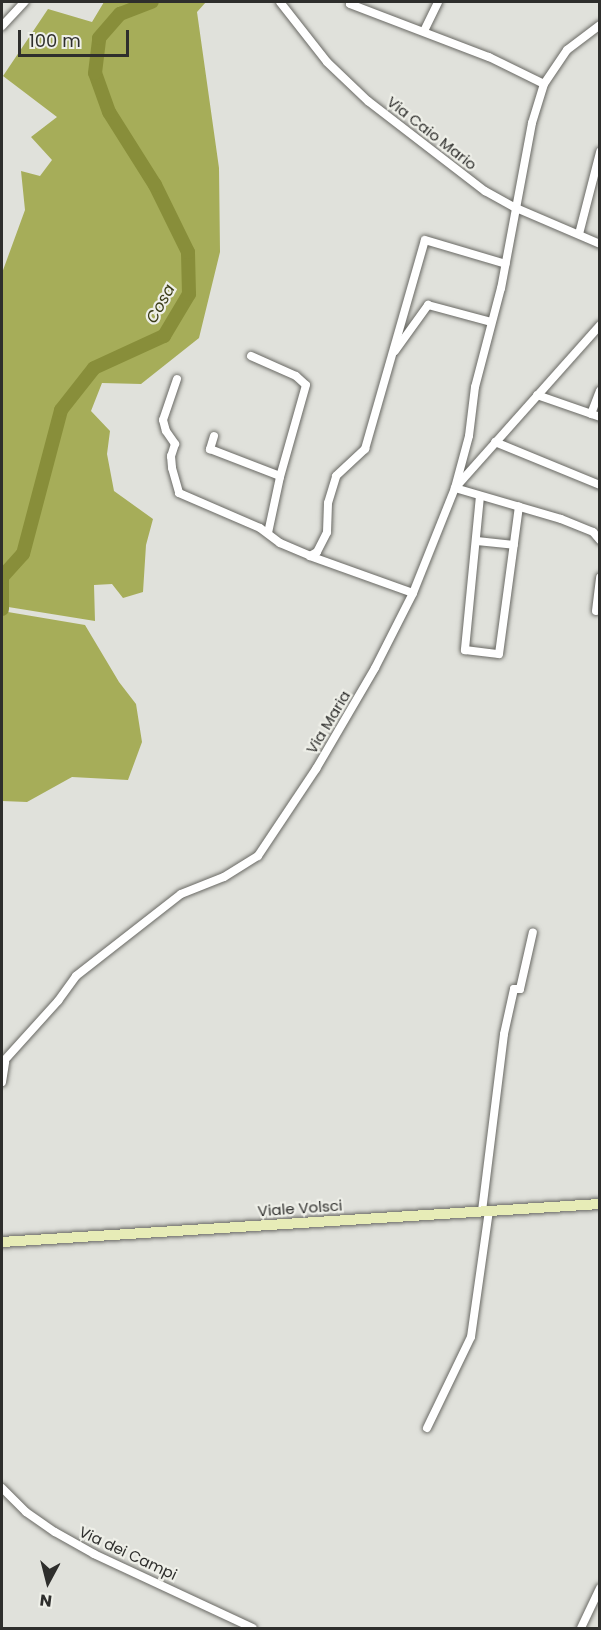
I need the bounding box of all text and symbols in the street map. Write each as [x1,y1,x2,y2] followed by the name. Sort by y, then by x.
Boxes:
[21,18,132,56] scale bar
[29,28,81,53] text: 100 m
[384,92,480,174] street label: Via Caio Mario
[142,281,180,327] water label: Cosa
[302,687,354,757] street label: Via Maria
[257,1196,343,1220] street label: Viale Volsci
[76,1522,180,1584] street label: Via dei Campi
[18,1552,78,1612] north arrow
[38,1588,53,1613] text: N

